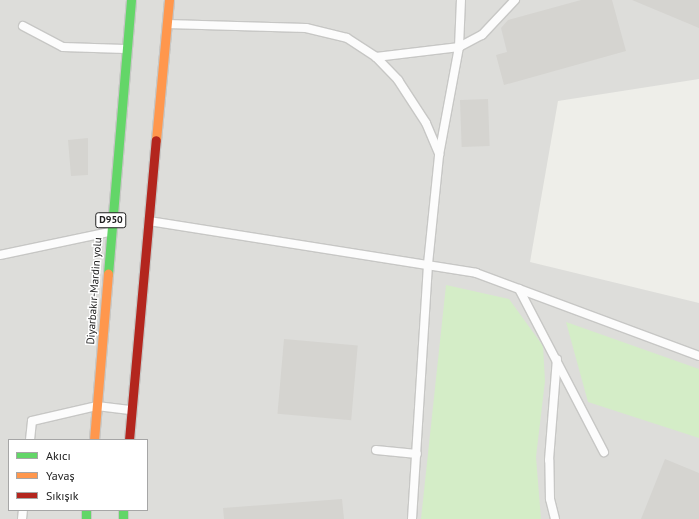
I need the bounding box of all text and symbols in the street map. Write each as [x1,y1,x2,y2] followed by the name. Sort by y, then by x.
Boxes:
[95,212,127,228] road number: D950
[84,237,104,345] street label: Diyarbakır-Mardin yolu
[8,439,148,511] legend
[46,448,71,463] text: Akıcı
[46,468,75,483] text: Yavaş
[46,488,79,503] text: Sıkışık

